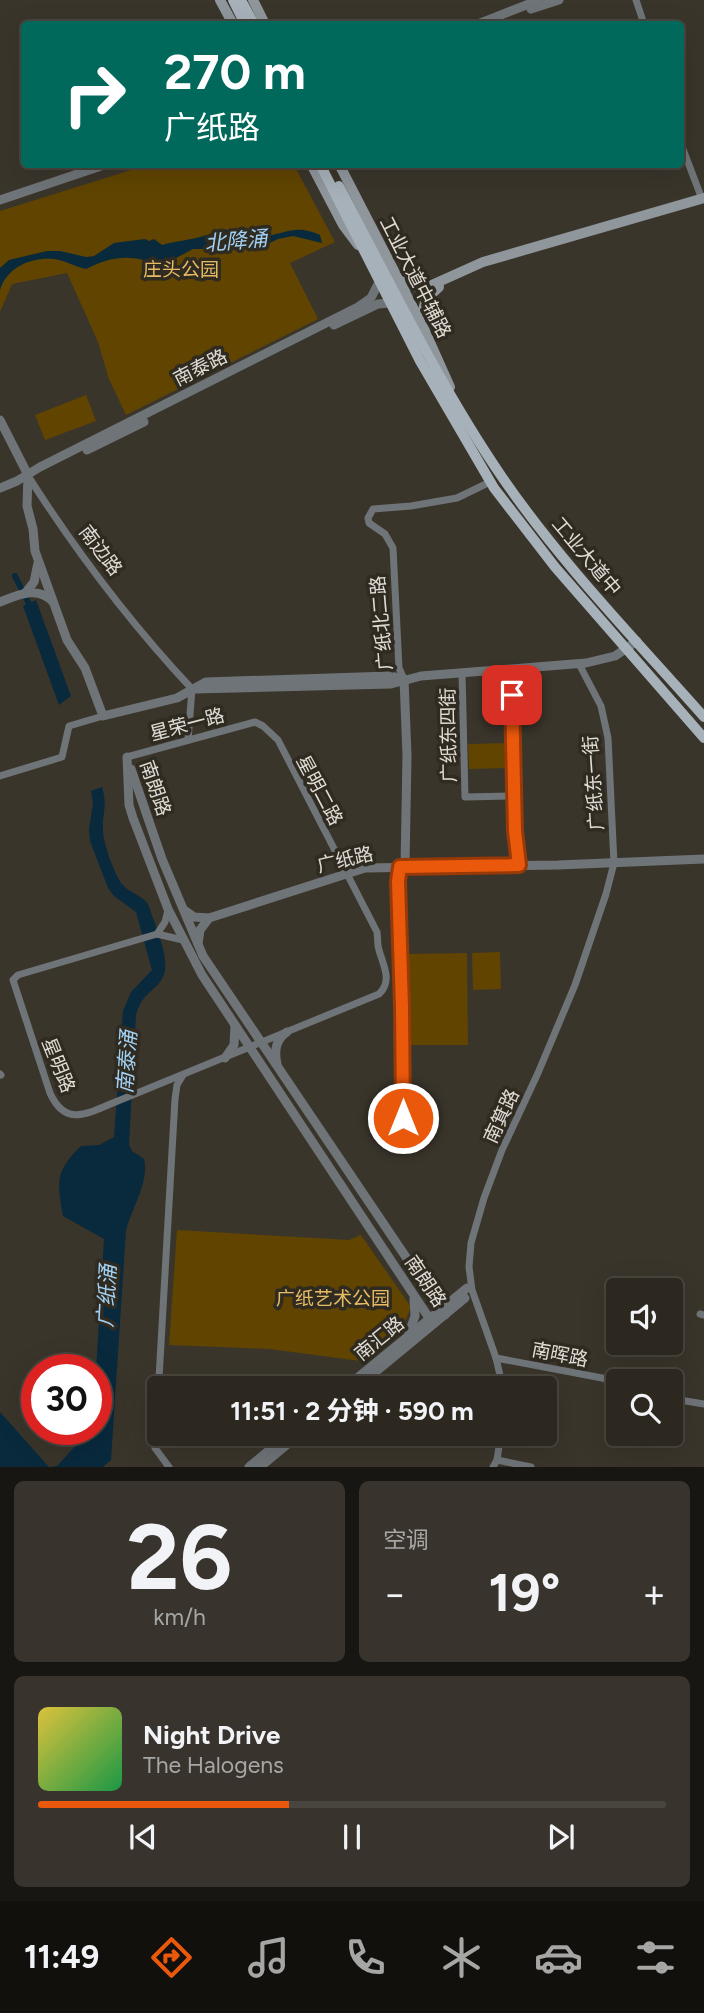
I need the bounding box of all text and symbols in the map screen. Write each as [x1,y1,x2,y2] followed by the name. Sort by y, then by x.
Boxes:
[164,42,306,101] text: 270 m
[49,49,140,140] icon: right
[164,109,260,147] text: 广纸路
[375,213,456,342] street label: 工业大道中辅路
[203,225,270,256] water label: 北降涌
[143,258,219,281] park label: 庄头公园
[170,344,231,391] street label: 南泰路
[547,513,626,600] street label: 工业大道中
[74,521,127,580] street label: 南边路
[366,575,397,671] street label: 广纸北二路
[482,665,542,725] pin
[493,676,531,714] icon: arrive
[436,687,461,783] street label: 广纸东四街
[147,704,227,745] street label: 星荣一路
[579,735,608,831] street label: 广纸东一街
[292,751,348,829] street label: 星明二路
[135,757,176,819] street label: 南朗路
[315,842,375,877] street label: 广纸路
[112,1028,141,1094] water label: 南泰涌
[37,1034,80,1096] street label: 星明路
[366,1081,440,1155] position arrow
[479,1086,524,1147] street label: 南箕路
[400,1251,451,1311] street label: 南朗路
[92,1262,121,1328] water label: 广纸涌
[606,1278,683,1446] map controls
[606,1278,683,1355] button: sound
[276,1287,390,1310] park label: 广纸艺术公园
[350,1312,409,1365] street label: 南汇路
[530,1338,590,1371] street label: 南晖路
[21,1354,112,1445] speed limit sign: 30
[606,1369,683,1446] button: search
[230,1395,474,1427] text: 11:51 · 2 分钟 · 590 m
[127,1503,232,1612] text: 26
[383,1526,429,1554] text: 空调
[489,1562,560,1624] text: 19°
[383,1571,407,1617] text: −
[642,1571,666,1617] text: +
[153,1603,206,1631] text: km/h
[143,1719,280,1751] text: Night Drive
[143,1751,284,1779] text: The Halogens
[124,1818,162,1856] icon: previous
[333,1818,371,1856] icon: pause
[542,1818,580,1856] icon: next
[147,1933,196,1982] icon: directions
[244,1933,293,1982] icon: music
[341,1933,390,1982] icon: phone
[437,1933,486,1982] icon: climate
[534,1933,583,1982] icon: car
[631,1933,680,1982] icon: filters
[24,1938,99,1976] text: 11:49

